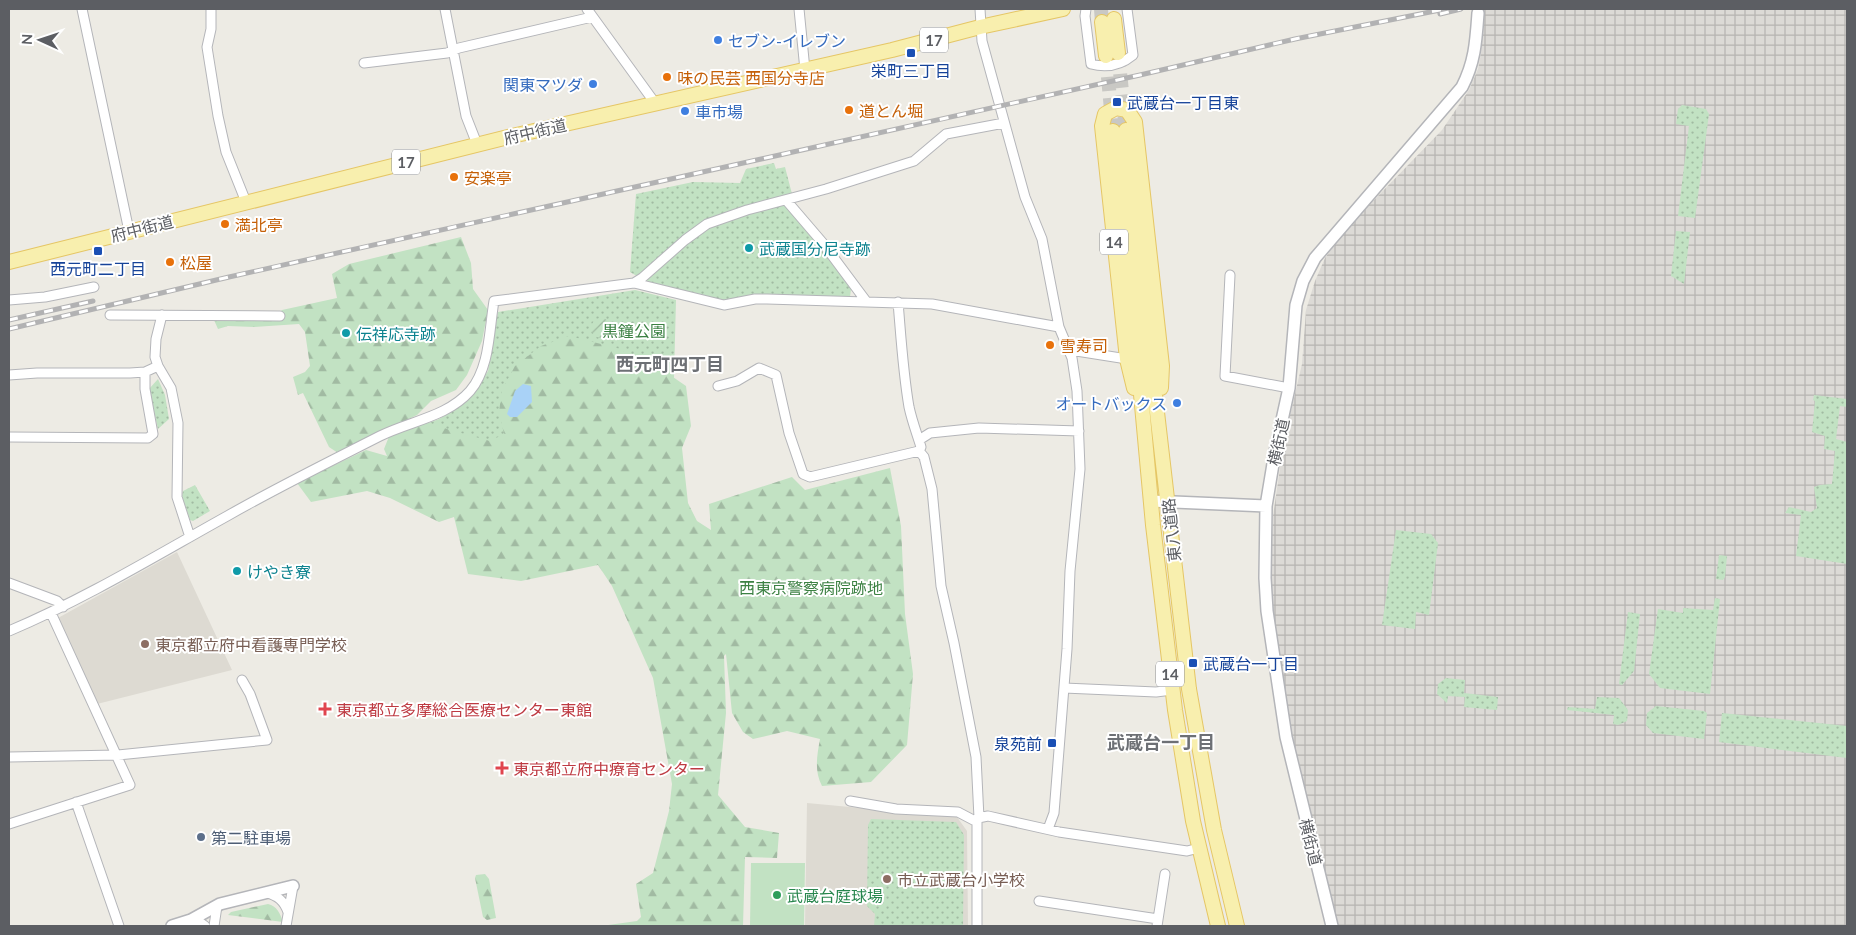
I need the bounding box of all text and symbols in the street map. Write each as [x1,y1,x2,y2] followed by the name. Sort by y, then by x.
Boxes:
[15,15,65,65] north arrow
[920,28,948,52] road number: 17
[728,31,846,50] place label: セブン-イレブン
[18,33,35,45] text: N
[712,34,724,46] marker: セブン-イレブン
[905,47,917,59] marker: 栄町三丁目
[871,61,951,80] place label: 栄町三丁目
[677,68,825,87] place label: 味の民芸 西国分寺店
[661,71,673,83] marker: 味の民芸 西国分寺店
[503,75,583,94] place label: 関東マツダ
[587,78,599,90] marker: 関東マツダ
[1127,93,1239,112] place label: 武蔵台一丁目東
[1111,96,1123,108] marker: 武蔵台一丁目東
[859,101,923,120] place label: 道とん堀
[695,102,743,121] place label: 車市場
[843,104,855,116] marker: 道とん堀
[679,105,691,117] marker: 車市場
[502,115,568,147] street label: 府中街道
[392,150,420,174] road number: 17
[464,168,512,187] place label: 安楽亭
[448,171,460,183] marker: 安楽亭
[109,211,175,245] street label: 府中街道
[235,215,283,234] place label: 満北亭
[219,218,231,230] marker: 満北亭
[1100,230,1128,254] road number: 14
[759,239,871,258] place label: 武蔵国分尼寺跡
[743,242,755,254] marker: 武蔵国分尼寺跡
[92,245,104,257] marker: 西元町二丁目
[180,253,212,272] place label: 松屋
[164,256,176,268] marker: 松屋
[50,259,146,278] place label: 西元町二丁目
[602,321,666,340] park label: 黒鐘公園
[356,324,436,343] place label: 伝祥応寺跡
[340,327,352,339] marker: 伝祥応寺跡
[1060,336,1108,355] place label: 雪寿司
[1044,339,1056,351] marker: 雪寿司
[616,353,724,375] district label: 西元町四丁目
[1055,394,1167,413] place label: オートバックス
[1171,397,1183,409] marker: オートバックス
[1264,417,1292,467] street label: 横街道
[1158,497,1184,563] street label: 東八道路
[247,562,311,581] place label: けやき寮
[231,565,243,577] marker: けやき寮
[739,578,883,597] park label: 西東京警察病院跡地
[155,635,347,654] place label: 東京都立府中看護専門学校
[139,638,151,650] marker: 東京都立府中看護専門学校
[1203,654,1299,673] place label: 武蔵台一丁目
[1187,657,1199,669] marker: 武蔵台一丁目
[1156,662,1184,686] road number: 14
[336,700,592,719] place label: 東京都立多摩総合医療センター東館
[318,702,332,716] marker: 東京都立多摩総合医療センター東館
[1107,731,1215,753] district label: 武蔵台一丁目
[994,734,1042,753] place label: 泉苑前
[1046,737,1058,749] marker: 泉苑前
[513,759,705,778] place label: 東京都立府中療育センター
[495,761,509,775] marker: 東京都立府中療育センター
[1296,816,1326,868] street label: 横街道
[211,828,291,847] place label: 第二駐車場
[195,831,207,843] marker: 第二駐車場
[897,870,1025,889] place label: 市立武蔵台小学校
[881,873,893,885] marker: 市立武蔵台小学校
[787,886,883,905] place label: 武蔵台庭球場
[771,889,783,901] marker: 武蔵台庭球場

